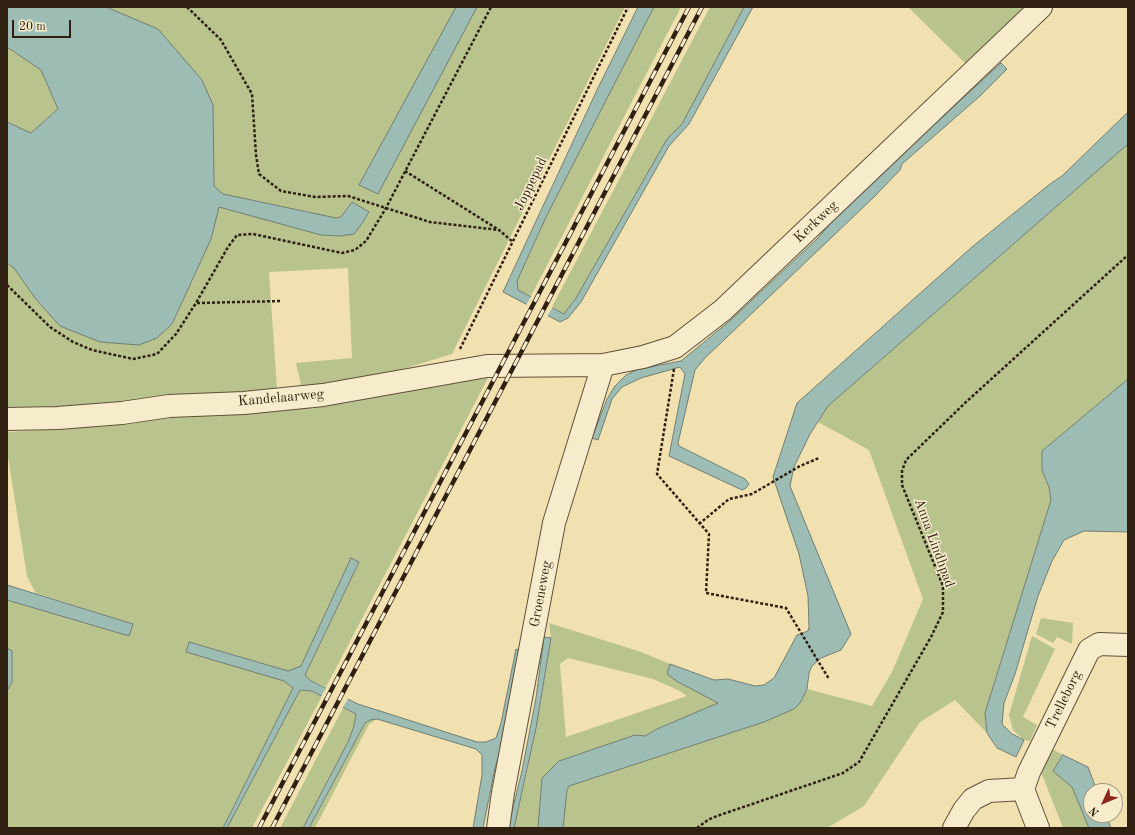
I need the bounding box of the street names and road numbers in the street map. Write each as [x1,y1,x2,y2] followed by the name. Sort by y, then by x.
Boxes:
[511,155,551,213] street label: Joppepad
[790,197,842,247] street label: Kerkweg
[237,386,325,410] street label: Kandelaarweg
[910,496,958,590] street label: Anna Lindhpad
[526,559,556,629] street label: Groeneweg
[1043,668,1085,732] street label: Trelleborg

